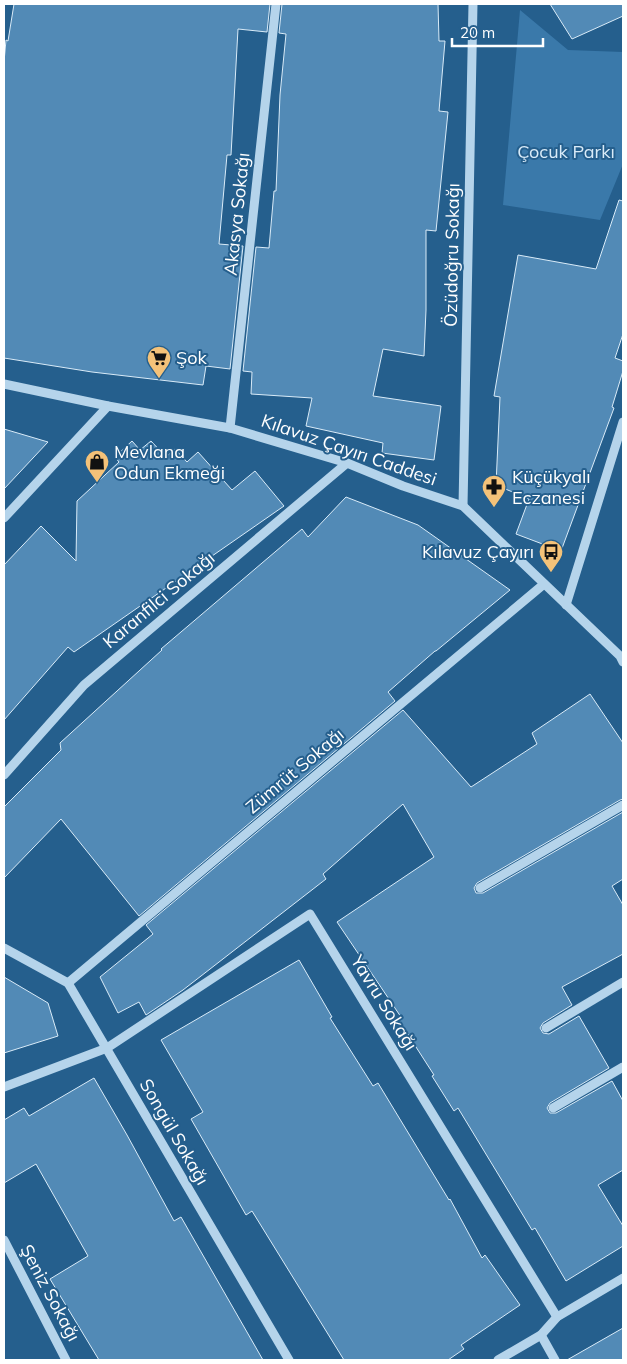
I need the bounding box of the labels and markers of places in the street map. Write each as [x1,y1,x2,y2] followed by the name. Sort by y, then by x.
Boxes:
[146,345,172,379] supermarket icon: Şok
[176,346,207,369] place label: Şok
[114,440,225,484] place label: Mevlana Odun Ekmeği
[84,449,110,483] shop icon: Mevlana Odun Ekmeği
[512,465,591,509] place label: Küçükyalı Eczanesi
[481,474,507,508] pharmacy icon: Küçükyalı Eczanesi
[538,539,564,573] bus stop icon: Kılavuz Çayırı
[422,540,534,563] place label: Kılavuz Çayırı

